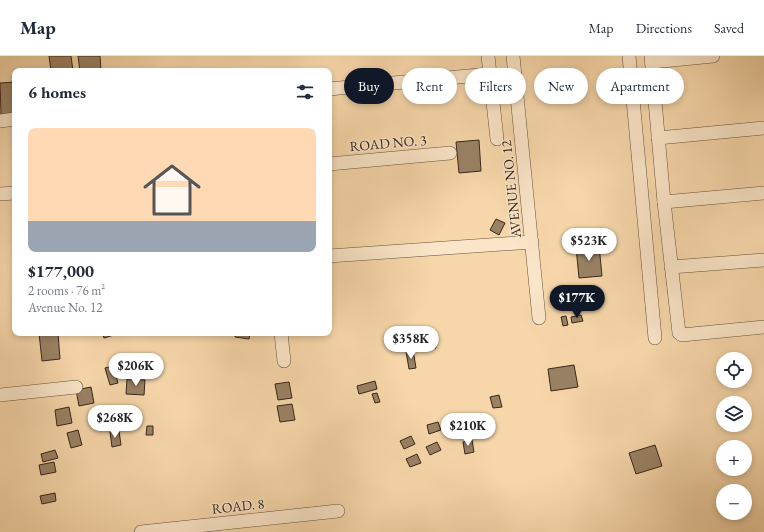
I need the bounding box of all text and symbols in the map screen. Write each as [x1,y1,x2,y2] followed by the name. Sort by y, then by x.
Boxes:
[20,15,56,40] text: Map
[588,19,614,37] text: Map
[636,19,692,37] text: Directions
[714,19,744,37] text: Saved
[344,68,394,104] chip: Buy
[402,68,457,104] chip: Rent
[465,68,526,104] chip: Filters
[534,68,588,104] chip: New
[596,68,684,104] chip: Apartment
[28,81,86,103] text: 6 homes
[294,81,316,103] icon: filters
[349,131,428,155] street label: ROAD NO. 3
[497,139,525,240] street label: AVENUE NO. 12
[136,154,208,226] icon: home
[561,228,617,262] pin: $523K
[571,232,607,249] text: $523K
[28,260,94,282] text: $177,000
[28,282,105,299] text: 2 rooms · 76 m²
[549,285,605,319] pin: $177K
[559,289,595,306] text: $177K
[28,299,102,316] text: Avenue No. 12
[383,326,439,360] pin: $358K
[393,330,429,347] text: $358K
[716,352,752,520] map controls
[716,352,752,388] button: locate
[108,353,164,387] pin: $206K
[118,357,154,374] text: $206K
[716,396,752,432] button: layers
[87,405,143,439] pin: $268K
[97,409,133,426] text: $268K
[440,413,496,447] pin: $210K
[450,417,486,434] text: $210K
[716,440,752,476] button: +
[716,484,752,520] button: −
[211,494,265,518] street label: ROAD. 8

